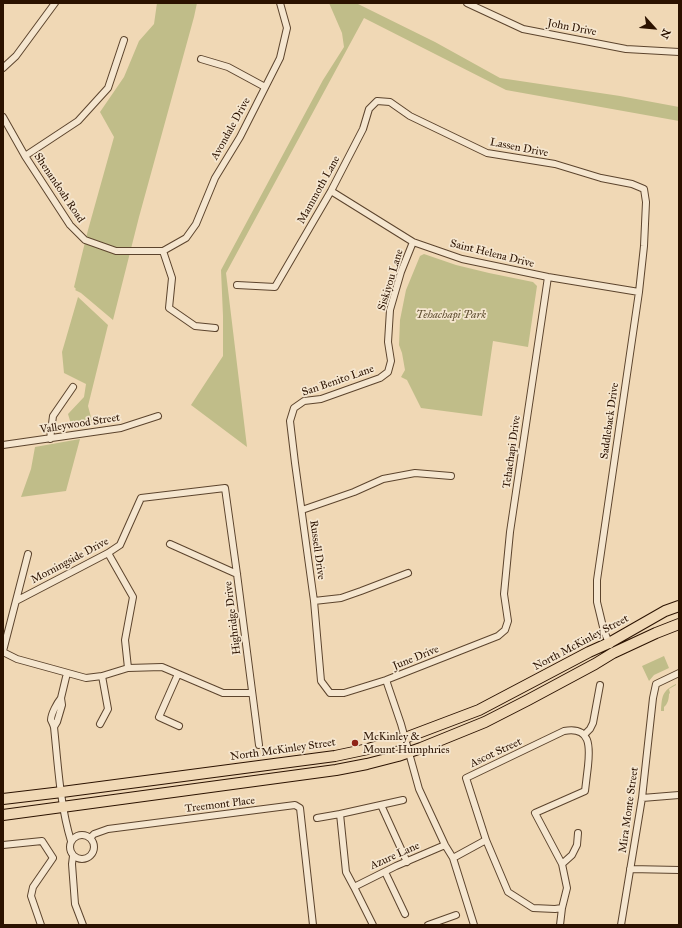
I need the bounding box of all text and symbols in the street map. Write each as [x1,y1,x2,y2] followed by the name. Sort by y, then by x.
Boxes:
[634,8,674,48] north arrow
[546,17,598,39] street label: John Drive
[657,27,673,41] text: N
[208,96,254,162] street label: Avondale Drive
[489,136,549,160] street label: Lassen Drive
[31,151,87,225] street label: Shenandoah Road
[295,154,343,226] street label: Mammoth Lane
[449,237,535,271] street label: Saint Helena Drive
[375,248,407,312] street label: Siskiyou Lane
[416,308,486,322] park label: Tehachapi Park
[300,363,376,399] street label: San Benito Lane
[598,382,622,460] street label: Saddleback Drive
[39,411,121,437] street label: Valleywood Street
[500,415,524,489] street label: Tehachapi Drive
[306,519,328,581] street label: Russell Drive
[29,535,111,587] street label: Morningside Drive
[222,581,244,655] street label: Highridge Drive
[531,612,631,674] street label: North McKinley Street
[391,643,441,673] street label: June Drive
[363,730,450,756] place label: McKinley & Mount Humphries
[468,735,524,771] street label: Ascot Street
[230,736,336,764] street label: North McKinley Street
[350,738,360,748] marker: McKinley & Mount Humphries
[616,766,642,854] street label: Mira Monte Street
[184,794,256,816] street label: Treemont Place
[368,839,422,873] street label: Azure Lane

